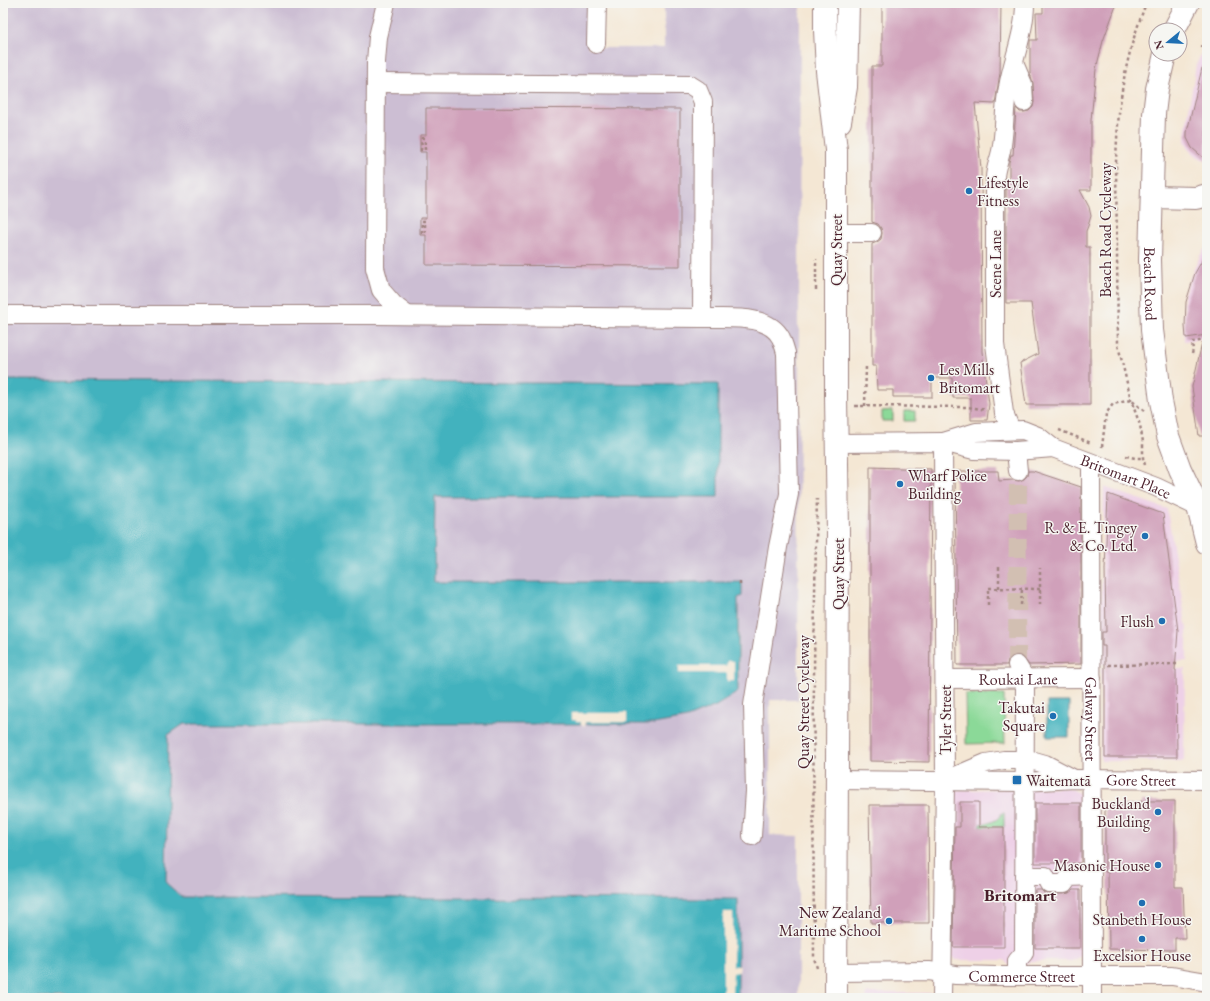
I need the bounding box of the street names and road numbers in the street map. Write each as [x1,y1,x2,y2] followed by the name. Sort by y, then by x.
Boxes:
[1095,161,1116,298] street label: Beach Road Cycleway
[826,214,847,286] street label: Quay Street
[985,230,1006,298] street label: Scene Lane
[1139,247,1162,322] street label: Beach Road
[1077,449,1175,504] street label: Britomart Place
[828,538,849,610] street label: Quay Street
[793,634,814,769] street label: Quay Street Cycleway
[978,668,1058,690] street label: Roukai Lane
[1080,677,1102,761] street label: Galway Street
[935,685,956,755] street label: Tyler Street
[1106,769,1176,791] street label: Gore Street
[968,965,1075,987] street label: Commerce Street

